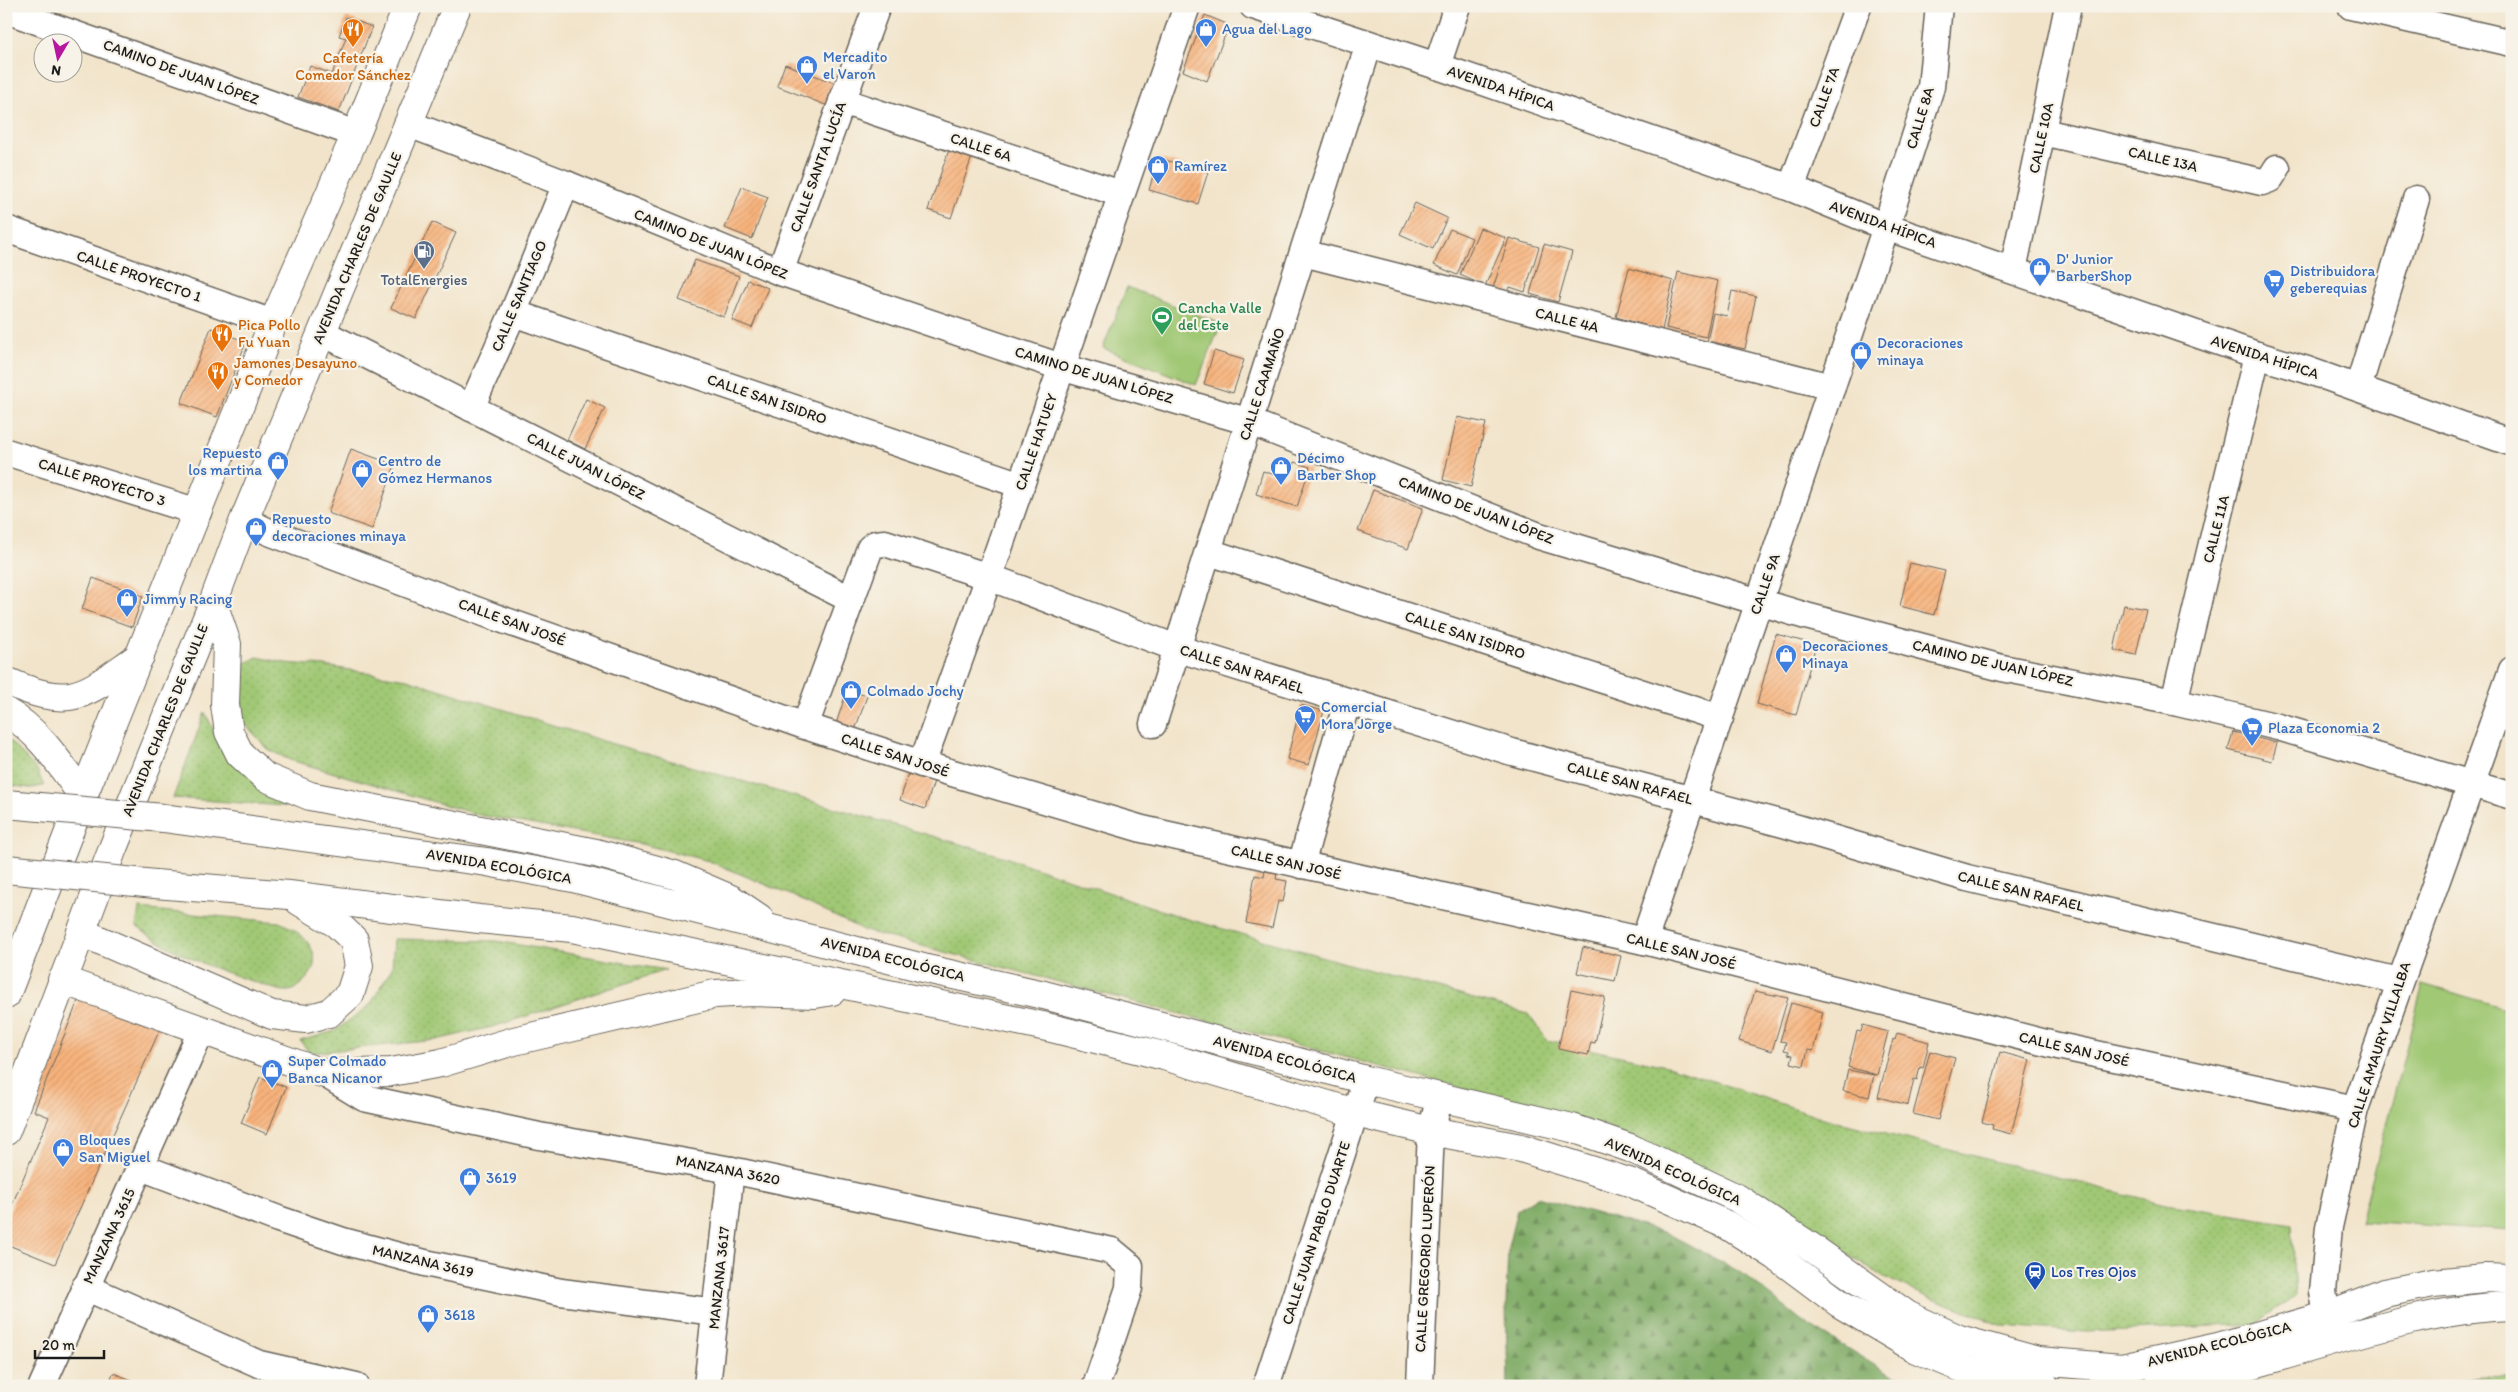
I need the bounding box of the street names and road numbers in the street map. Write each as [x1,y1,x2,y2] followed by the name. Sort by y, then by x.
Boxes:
[101,35,262,109] street label: CAMINO DE JUAN LÓPEZ
[1445,61,1558,115] street label: AVENIDA HÍPICA
[1805,64,1843,130] street label: CALLE 7A
[1902,84,1938,151] street label: CALLE 8A
[786,99,850,235] street label: CALLE SANTA LUCÍA
[2025,101,2057,175] street label: CALLE 10A
[948,129,1014,166] street label: CALLE 6A
[2126,142,2200,176] street label: CALLE 13A
[308,150,406,346] street label: AVENIDA CHARLES DE GAULLE
[1827,196,1939,252] street label: AVENIDA HÍPICA
[631,205,791,283] street label: CAMINO DE JUAN LÓPEZ
[487,238,551,354] street label: CALLE SANTIAGO
[74,246,204,306] street label: CALLE PROYECTO 1
[1533,303,1601,337] street label: CALLE 4A
[1235,325,1289,443] street label: CALLE CAAMAÑO
[2209,331,2322,383] street label: AVENIDA HÍPICA
[1013,342,1176,408] street label: CAMINO DE JUAN LÓPEZ
[705,370,830,428] street label: CALLE SAN ISIDRO
[1011,391,1061,493] street label: CALLE HATUEY
[524,428,649,504] street label: CALLE JUAN LÓPEZ
[36,454,168,510] street label: CALLE PROYECTO 3
[1396,472,1557,548] street label: CAMINO DE JUAN LÓPEZ
[2199,493,2233,565] street label: CALLE 11A
[1746,551,1784,617] street label: CALLE 9A
[456,594,568,650] street label: CALLE SAN JOSÉ
[1402,607,1528,663] street label: CALLE SAN ISIDRO
[118,621,212,819] street label: AVENIDA CHARLES DE GAULLE
[1911,636,2076,690] street label: CAMINO DE JUAN LÓPEZ
[1178,640,1307,698] street label: CALLE SAN RAFAEL
[839,729,951,781] street label: CALLE SAN JOSÉ
[1565,758,1695,809] street label: CALLE SAN RAFAEL
[1229,841,1343,883] street label: CALLE SAN JOSÉ
[425,844,574,888] street label: AVENIDA ECOLÓGICA
[1956,867,2087,916] street label: CALLE SAN RAFAEL
[1624,929,1738,973] street label: CALLE SAN JOSÉ
[819,932,967,986] street label: AVENIDA ECOLÓGICA
[2344,959,2415,1131] street label: CALLE AMAURY VILLALBA
[2017,1028,2131,1070] street label: CALLE SAN JOSÉ
[1211,1031,1359,1087] street label: AVENIDA ECOLÓGICA
[1602,1133,1744,1209] street label: AVENIDA ECOLÓGICA
[1278,1139,1354,1327] street label: CALLE JUAN PABLO DUARTE
[674,1151,782,1189] street label: MANZANA 3620
[1411,1165,1439,1353] street label: CALLE GREGORIO LUPERÓN
[79,1185,139,1287] street label: MANZANA 3615
[705,1225,733,1330] street label: MANZANA 3617
[370,1241,476,1281] street label: MANZANA 3619
[2145,1317,2293,1371] street label: AVENIDA ECOLÓGICA

